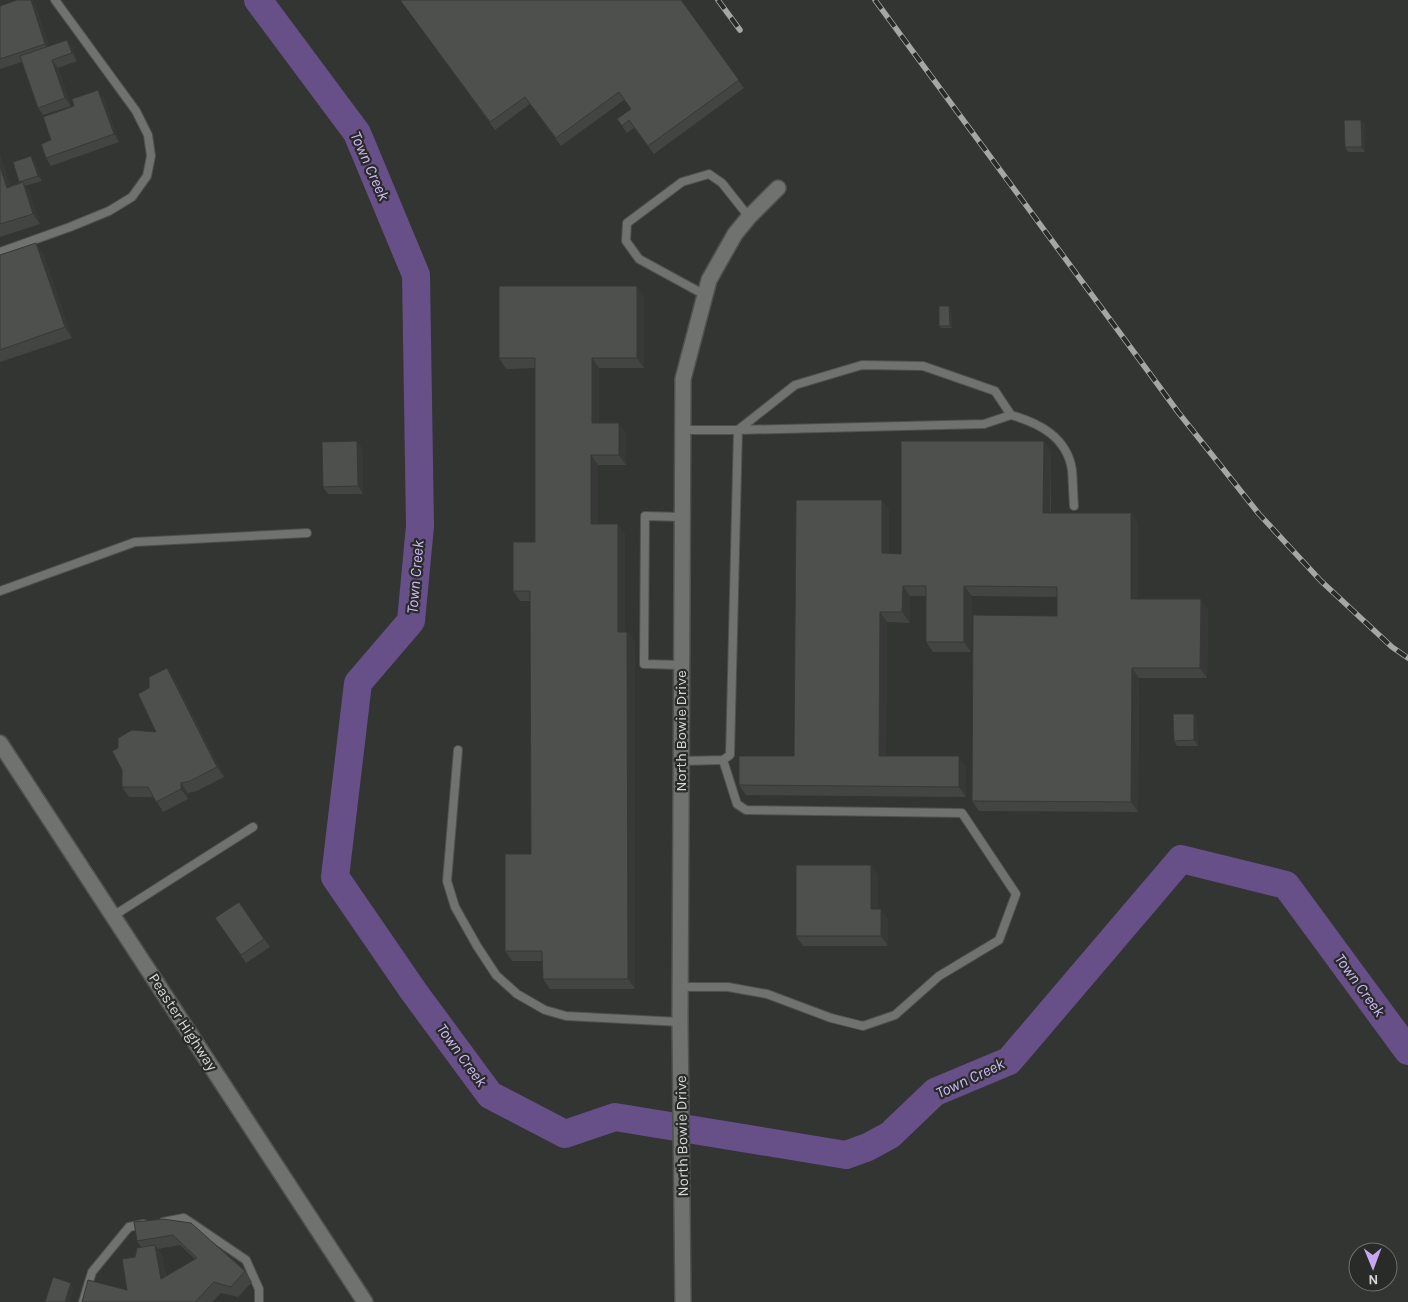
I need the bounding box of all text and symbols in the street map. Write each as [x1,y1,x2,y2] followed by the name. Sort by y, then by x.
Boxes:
[346,128,394,204] water label: Town Creek
[402,539,428,615] water label: Town Creek
[672,670,690,792] street label: North Bowie Drive
[1331,950,1390,1021] water label: Town Creek
[145,970,221,1074] street label: Peaster Highway
[433,1020,492,1091] water label: Town Creek
[933,1053,1008,1102] water label: Town Creek
[672,1075,692,1197] street label: North Bowie Drive
[1348,1242,1398,1292] north arrow
[1368,1271,1378,1288] text: N

